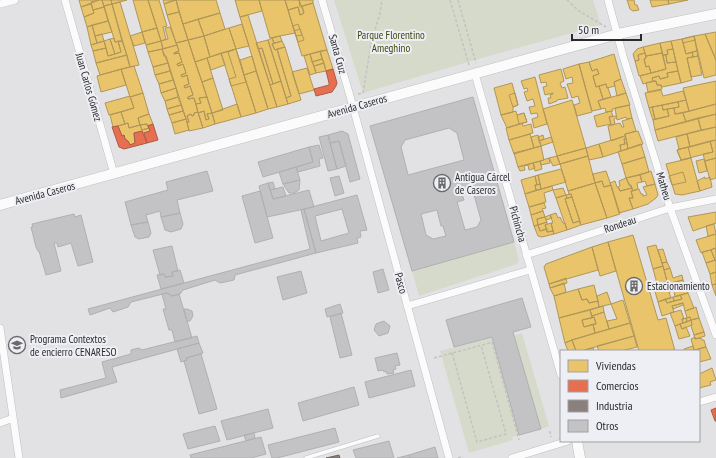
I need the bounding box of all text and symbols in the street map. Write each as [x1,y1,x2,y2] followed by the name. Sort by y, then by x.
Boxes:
[572,16,641,42] scale bar
[578,22,599,37] text: 50 m
[357,28,425,55] park label: Parque Florentino Ameghino
[326,33,350,75] street label: Santa Cruz
[72,50,105,123] street label: Juan Carlos Gómez
[326,91,389,121] street label: Avenida Caseros
[455,170,510,197] place label: Antigua Cárcel de Caseros
[653,170,675,202] street label: Matheu
[432,173,452,193] building icon: Antigua Cárcel de Caseros
[14,178,77,208] street label: Avenida Caseros
[506,205,530,243] street label: Pichincha
[602,212,638,236] street label: Rondeau
[391,271,411,295] street label: Pasco
[624,276,644,296] building icon: Estacionamiento
[647,279,710,293] place label: Estacionamiento
[30,332,117,359] place label: Programa Contextos de encierro CENARESO
[7,335,27,355] school or university icon: Programa Contextos de encierro CENARESO
[560,350,700,442] legend
[595,358,636,373] text: Viviendas
[596,378,639,393] text: Comercios
[596,398,633,413] text: Industria
[596,418,618,433] text: Otros

